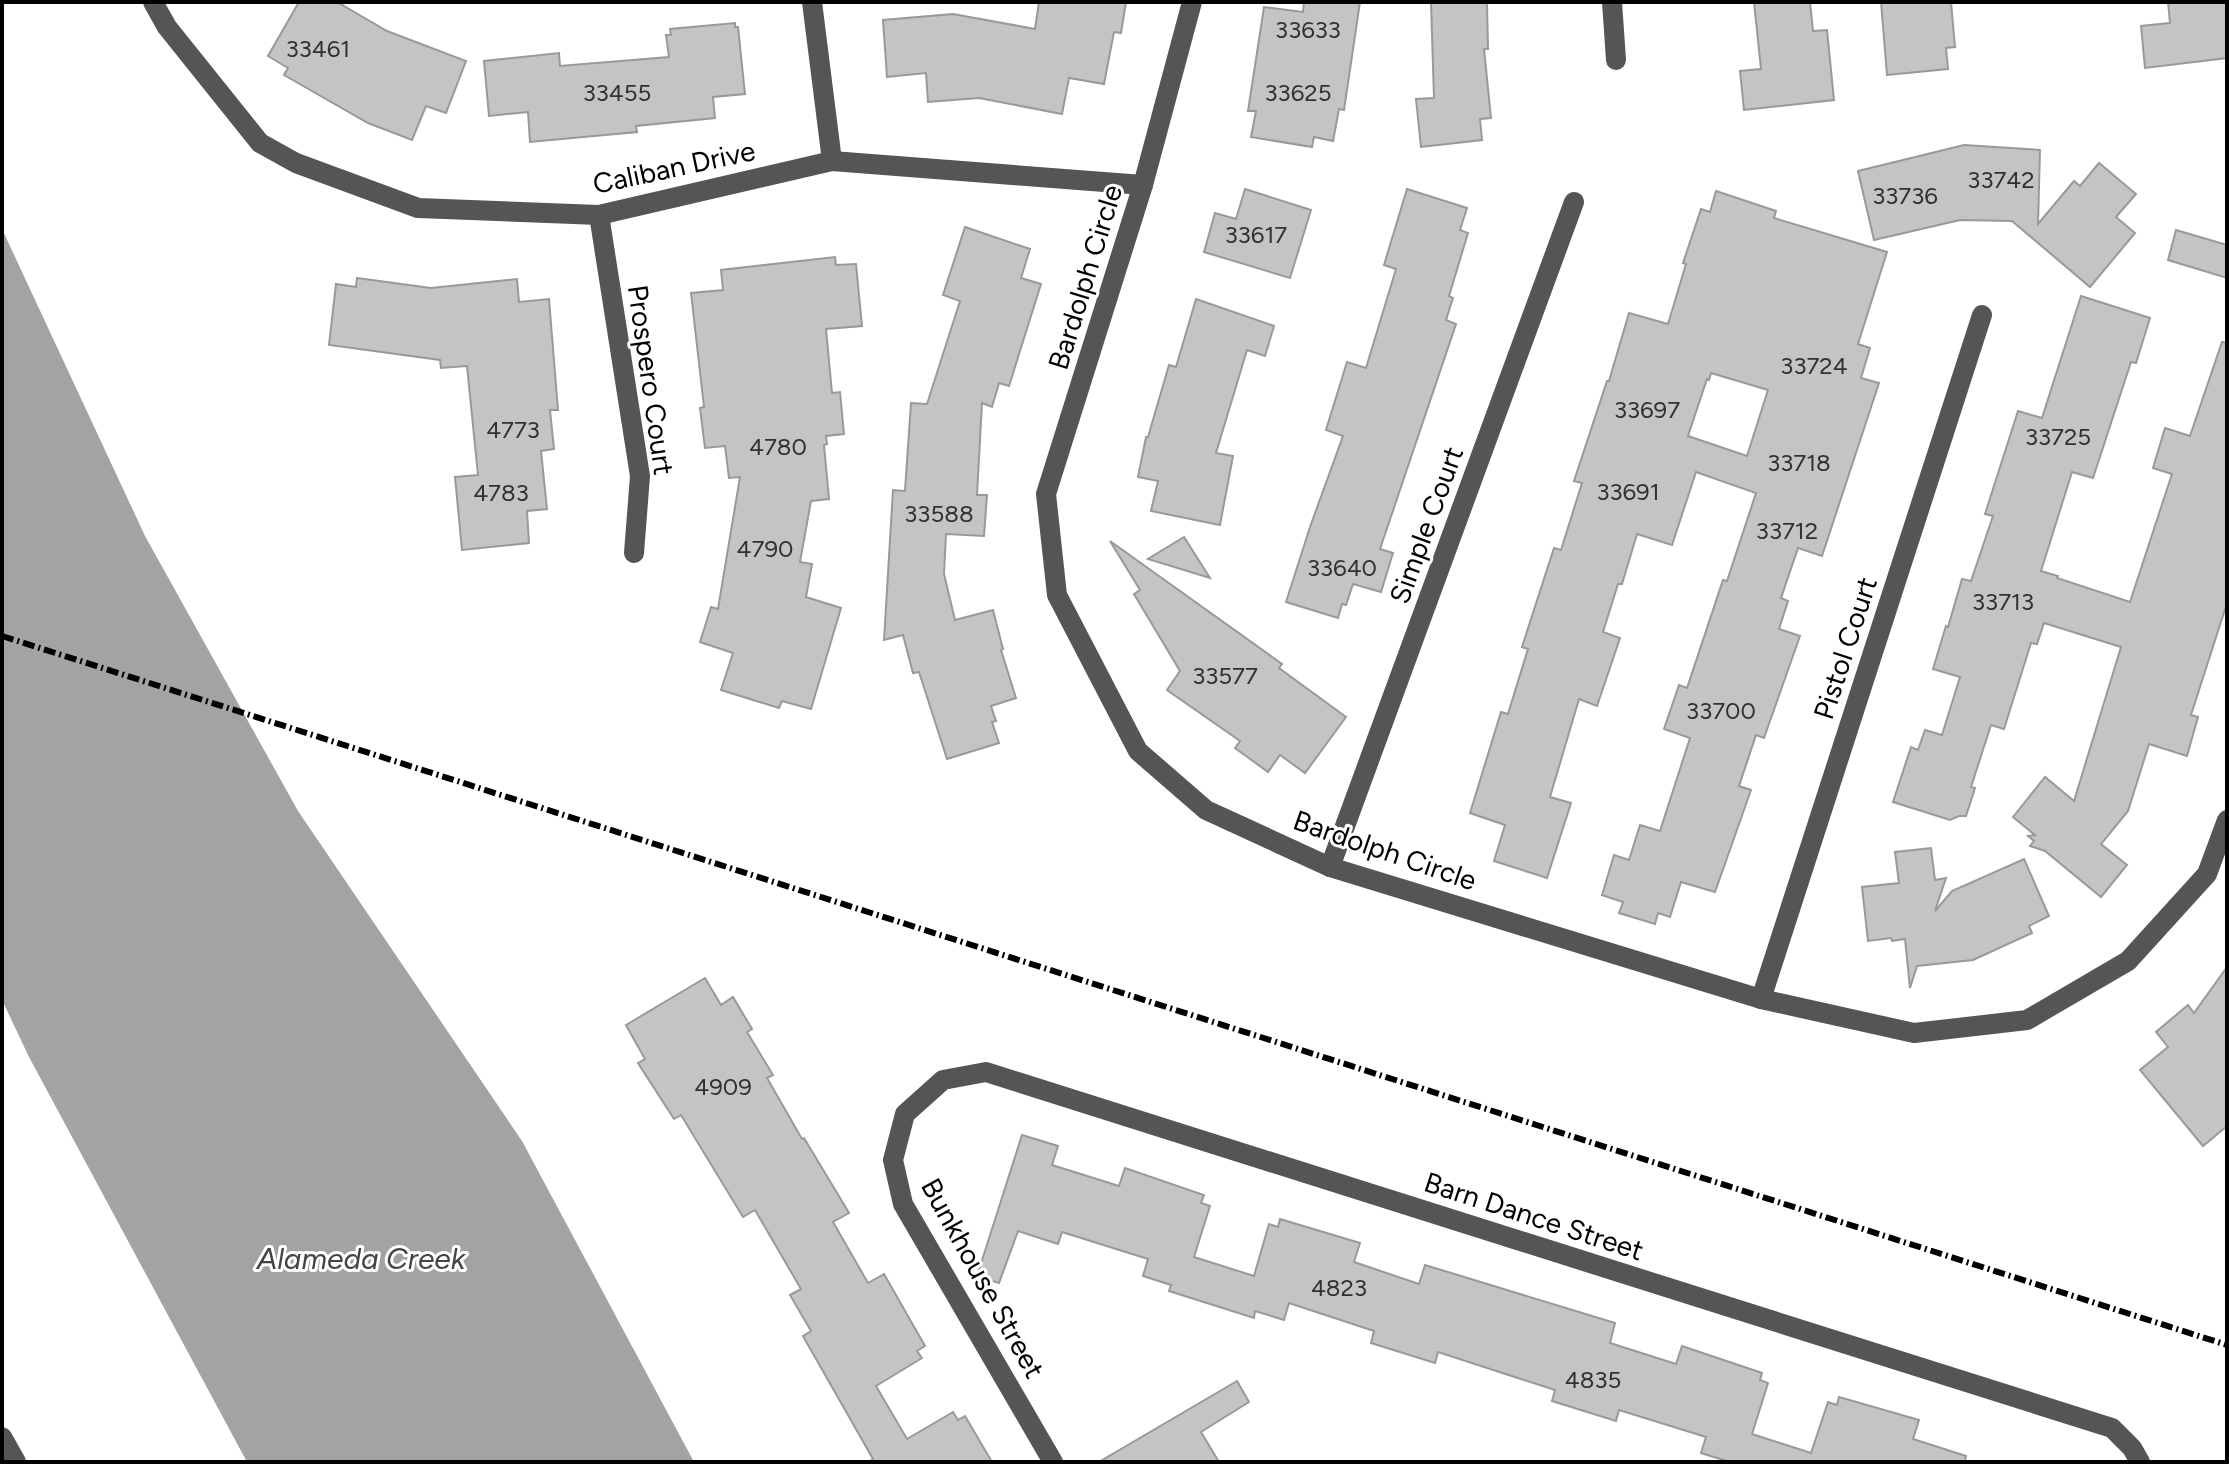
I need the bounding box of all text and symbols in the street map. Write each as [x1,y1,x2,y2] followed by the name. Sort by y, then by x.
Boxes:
[1275,15,1341,44] house number: 33633
[286,34,350,63] house number: 33461
[583,78,651,107] house number: 33455
[1265,78,1331,107] house number: 33625
[590,133,758,201] street label: Caliban Drive
[1967,165,2035,194] house number: 33742
[1041,180,1129,374] street label: Bardolph Circle
[1872,181,1938,210] house number: 33736
[1225,220,1287,249] house number: 33617
[621,283,681,477] street label: Prospero Court
[1780,351,1848,380] house number: 33724
[1614,395,1680,424] house number: 33697
[486,415,540,444] house number: 4773
[2025,422,2091,451] house number: 33725
[749,432,807,461] house number: 4780
[1382,442,1470,608] street label: Simple Court
[1767,448,1831,477] house number: 33718
[1596,477,1660,506] house number: 33691
[473,478,529,507] house number: 4783
[904,499,974,528] house number: 33588
[1756,516,1818,545] house number: 33712
[737,534,793,563] house number: 4790
[1307,553,1377,582] house number: 33640
[1806,573,1884,723] street label: Pistol Court
[1972,587,2034,616] house number: 33713
[1192,661,1258,690] house number: 33577
[1686,696,1756,725] house number: 33700
[1289,803,1481,897] street label: Bardolph Circle
[694,1072,752,1101] house number: 4909
[1420,1165,1648,1267] street label: Barn Dance Street
[914,1172,1052,1384] street label: Bunkhouse Street
[256,1240,467,1277] water label: Alameda Creek
[1311,1273,1367,1302] house number: 4823
[1565,1365,1621,1394] house number: 4835

